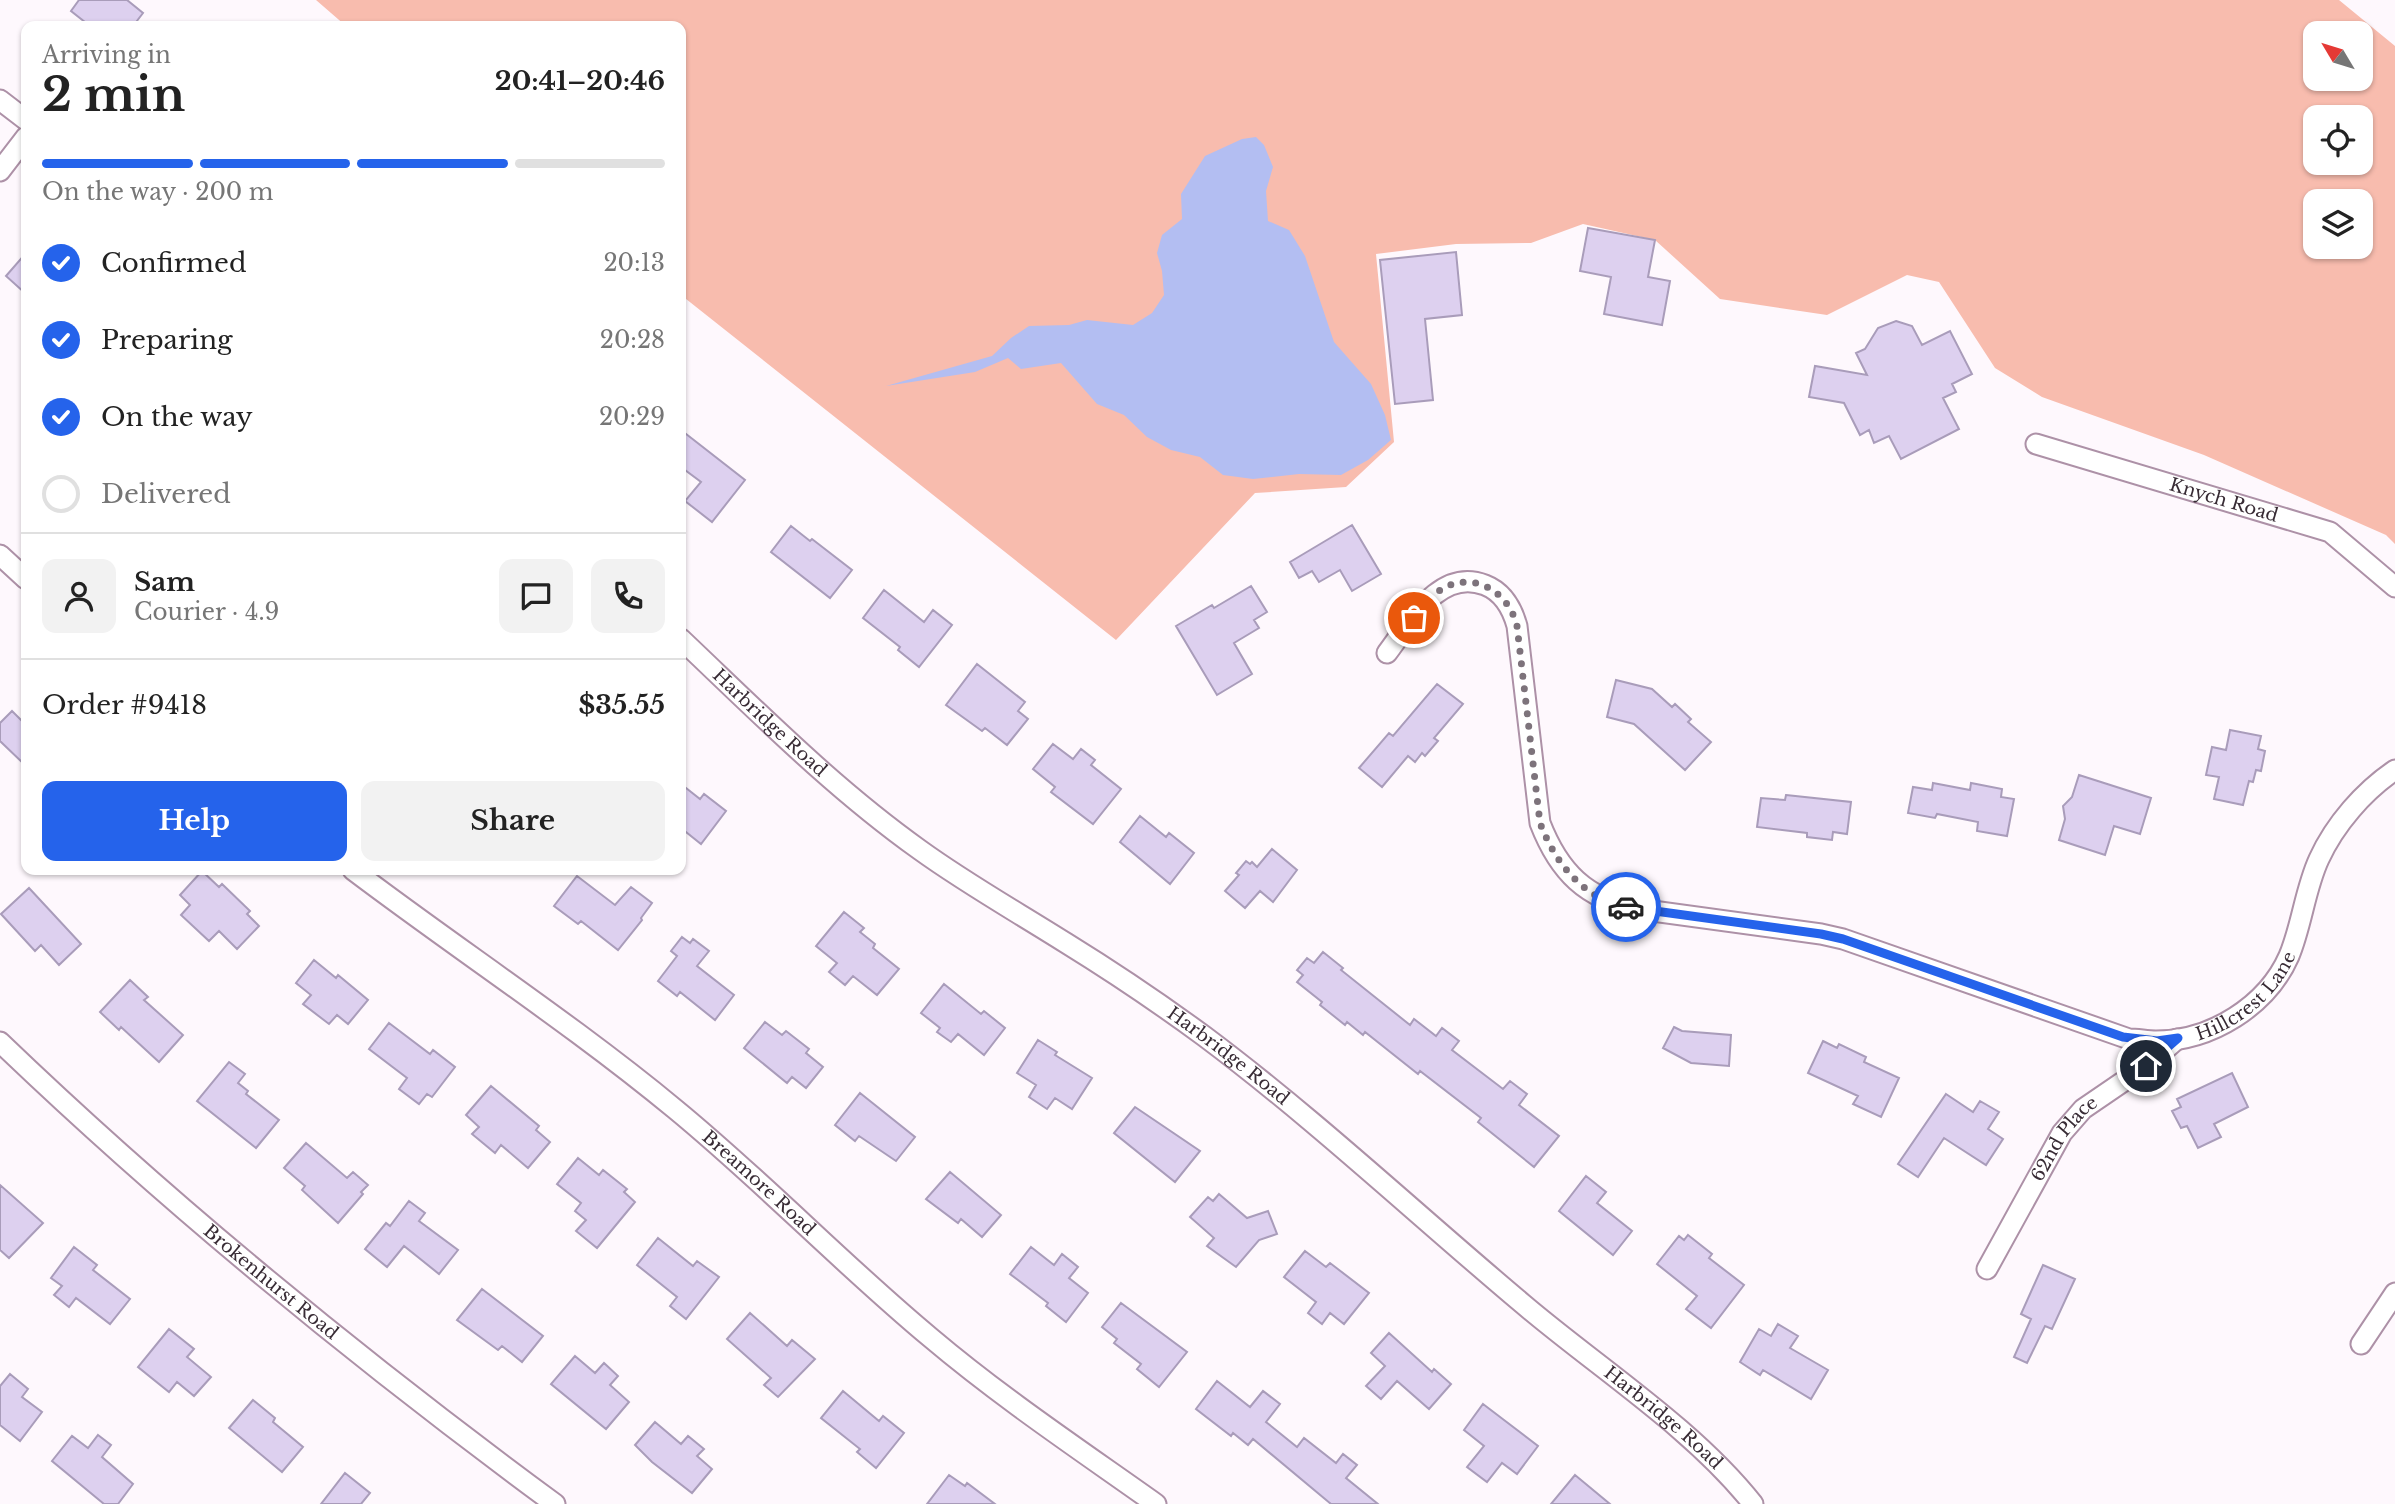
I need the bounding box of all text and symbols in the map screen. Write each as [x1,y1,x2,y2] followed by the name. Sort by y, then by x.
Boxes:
[2303,21,2373,91] north arrow
[2303,21,2373,259] map controls
[42,41,171,69] text: Arriving in
[495,65,665,97] text: 20:41–20:46
[42,66,185,123] text: 2 min
[2303,105,2373,175] button: locate
[42,178,274,206] text: On the way · 200 m
[2303,189,2373,259] button: layers
[42,244,80,282] icon: check
[101,247,246,279] text: Confirmed
[603,249,665,277] text: 20:13
[42,321,80,359] icon: check
[101,324,233,356] text: Preparing
[600,326,665,354] text: 20:28
[42,398,80,436] icon: check
[101,401,253,433] text: On the way
[599,403,665,431] text: 20:29
[2167,474,2281,527] street label: Knych Road
[101,478,231,510] text: Delivered
[42,559,116,633] button: person
[499,559,573,633] button: chat
[591,559,665,633] button: phone
[134,566,195,598] text: Sam
[1384,588,1444,648] pin
[134,598,279,626] text: Courier · 4.9
[1395,599,1433,637] icon: bag
[708,664,831,781] street label: Harbridge Road
[42,689,207,721] text: Order #9418
[579,689,665,721] text: $35.55
[42,781,347,861] button: Help
[361,781,665,861] button: Share
[1591,872,1661,942] courier
[1607,888,1645,926] icon: car
[2193,948,2301,1045] street label: Hillcrest Lane
[1163,1002,1294,1110] street label: Harbridge Road
[2116,1036,2176,1096] pin
[2127,1047,2165,1085] icon: home
[2026,1091,2102,1185] street label: 62nd Place
[698,1126,820,1240] street label: Breamore Road
[199,1220,343,1344] street label: Brokenhurst Road
[1600,1361,1727,1474] street label: Harbridge Road

